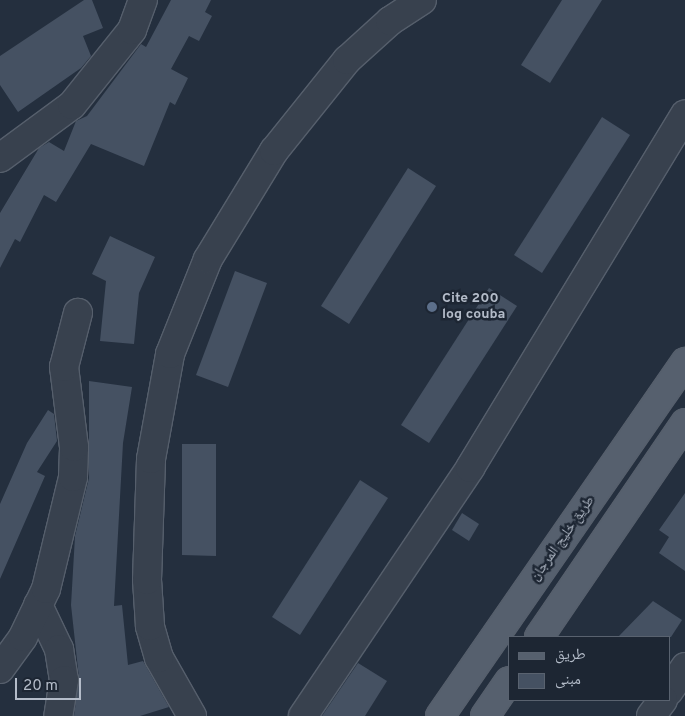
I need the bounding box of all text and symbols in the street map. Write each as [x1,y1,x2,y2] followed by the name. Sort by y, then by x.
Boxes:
[442,291,505,324] place label: Cite 200 log couba
[426,301,438,313] marker: Cite 200 log couba
[527,493,599,585] street label: طريق خليج المرجان
[508,636,670,701] legend
[555,646,586,665] text: طريق
[18,668,84,700] scale bar
[555,671,581,690] text: مبنى
[23,677,58,696] text: 20 m

